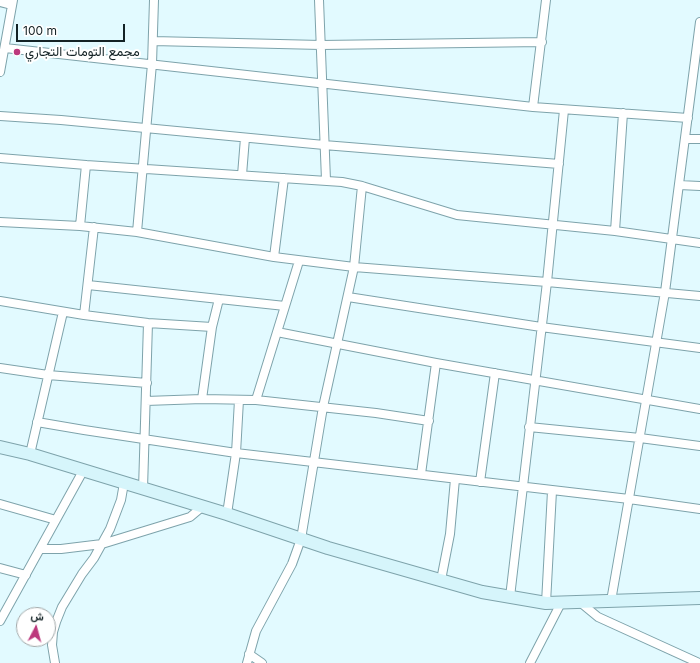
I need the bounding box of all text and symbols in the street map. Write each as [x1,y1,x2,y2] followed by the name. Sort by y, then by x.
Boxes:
[18,16,127,42] scale bar
[23,23,57,38] text: 100 m
[25,44,140,60] place label: مجمع التومات التجاري
[12,47,22,57] marker: مجمع التومات التجاري
[16,607,56,647] north arrow
[30,608,44,624] text: ش

